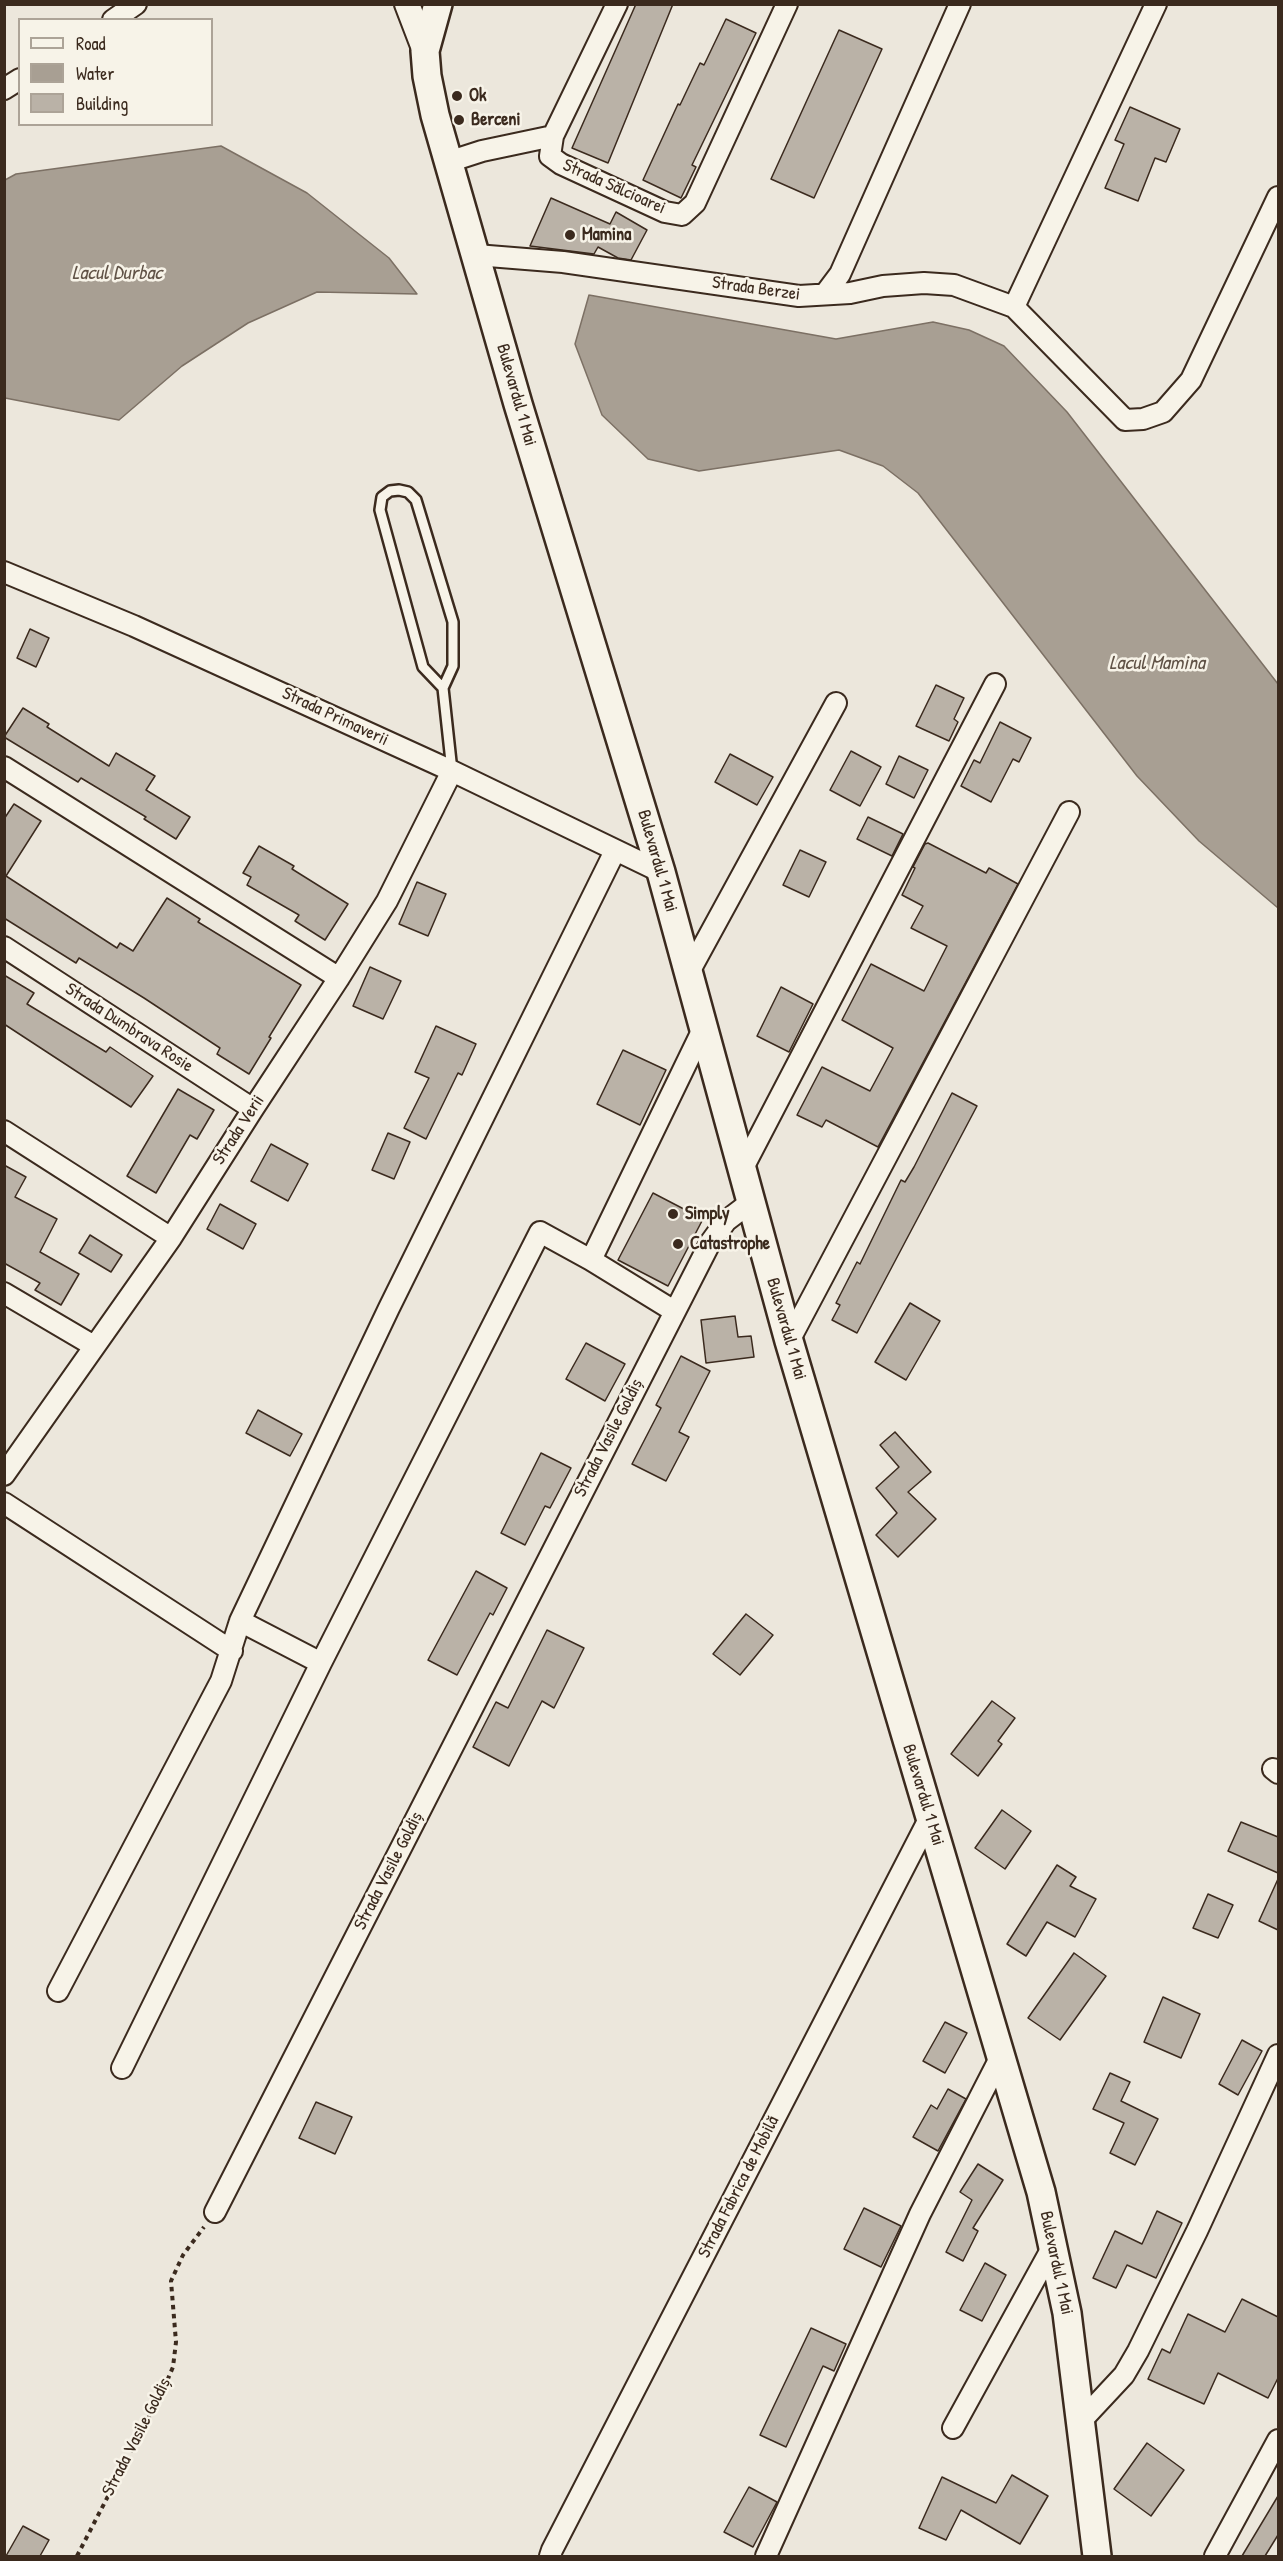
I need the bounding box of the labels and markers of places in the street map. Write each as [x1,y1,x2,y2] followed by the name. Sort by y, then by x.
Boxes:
[469,85,486,107] place label: Ok
[450,89,464,103] marker: Ok
[471,109,521,131] place label: Berceni
[452,113,466,127] marker: Berceni
[582,224,631,246] place label: Mamina
[563,228,577,242] marker: Mamina
[685,1203,730,1225] place label: Simply
[666,1207,680,1221] marker: Simply
[690,1233,770,1255] place label: Catastrophe
[671,1237,685,1251] marker: Catastrophe

